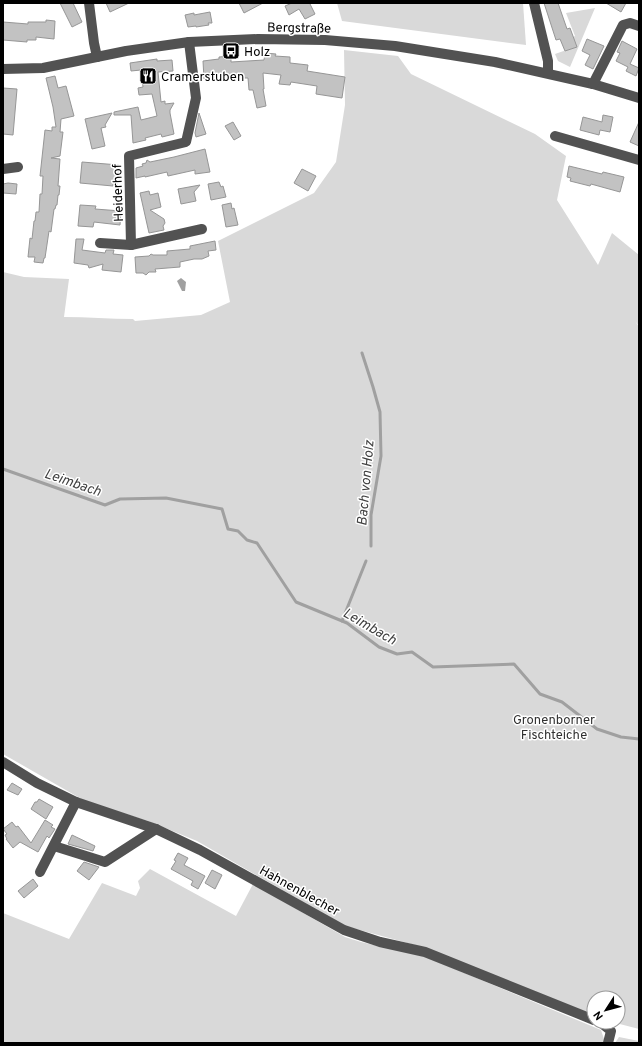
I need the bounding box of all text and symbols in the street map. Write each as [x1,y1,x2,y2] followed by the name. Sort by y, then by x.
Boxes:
[267,20,331,38] street label: Bergstraße
[221,41,241,61] bus stop icon: Holz
[244,45,270,61] place label: Holz
[138,66,158,86] restaurant icon: Cramerstuben
[161,70,244,86] place label: Cramerstuben
[110,163,128,222] street label: Heiderhof
[354,439,379,527] water label: Bach von Holz
[42,466,103,501] water label: Leimbach
[339,605,399,650] water label: Leimbach
[513,713,595,744] park label: Gronenborner Fischteiche
[256,863,342,920] street label: Hahnenblecher
[586,990,626,1030] north arrow
[591,1008,607,1023] text: N

